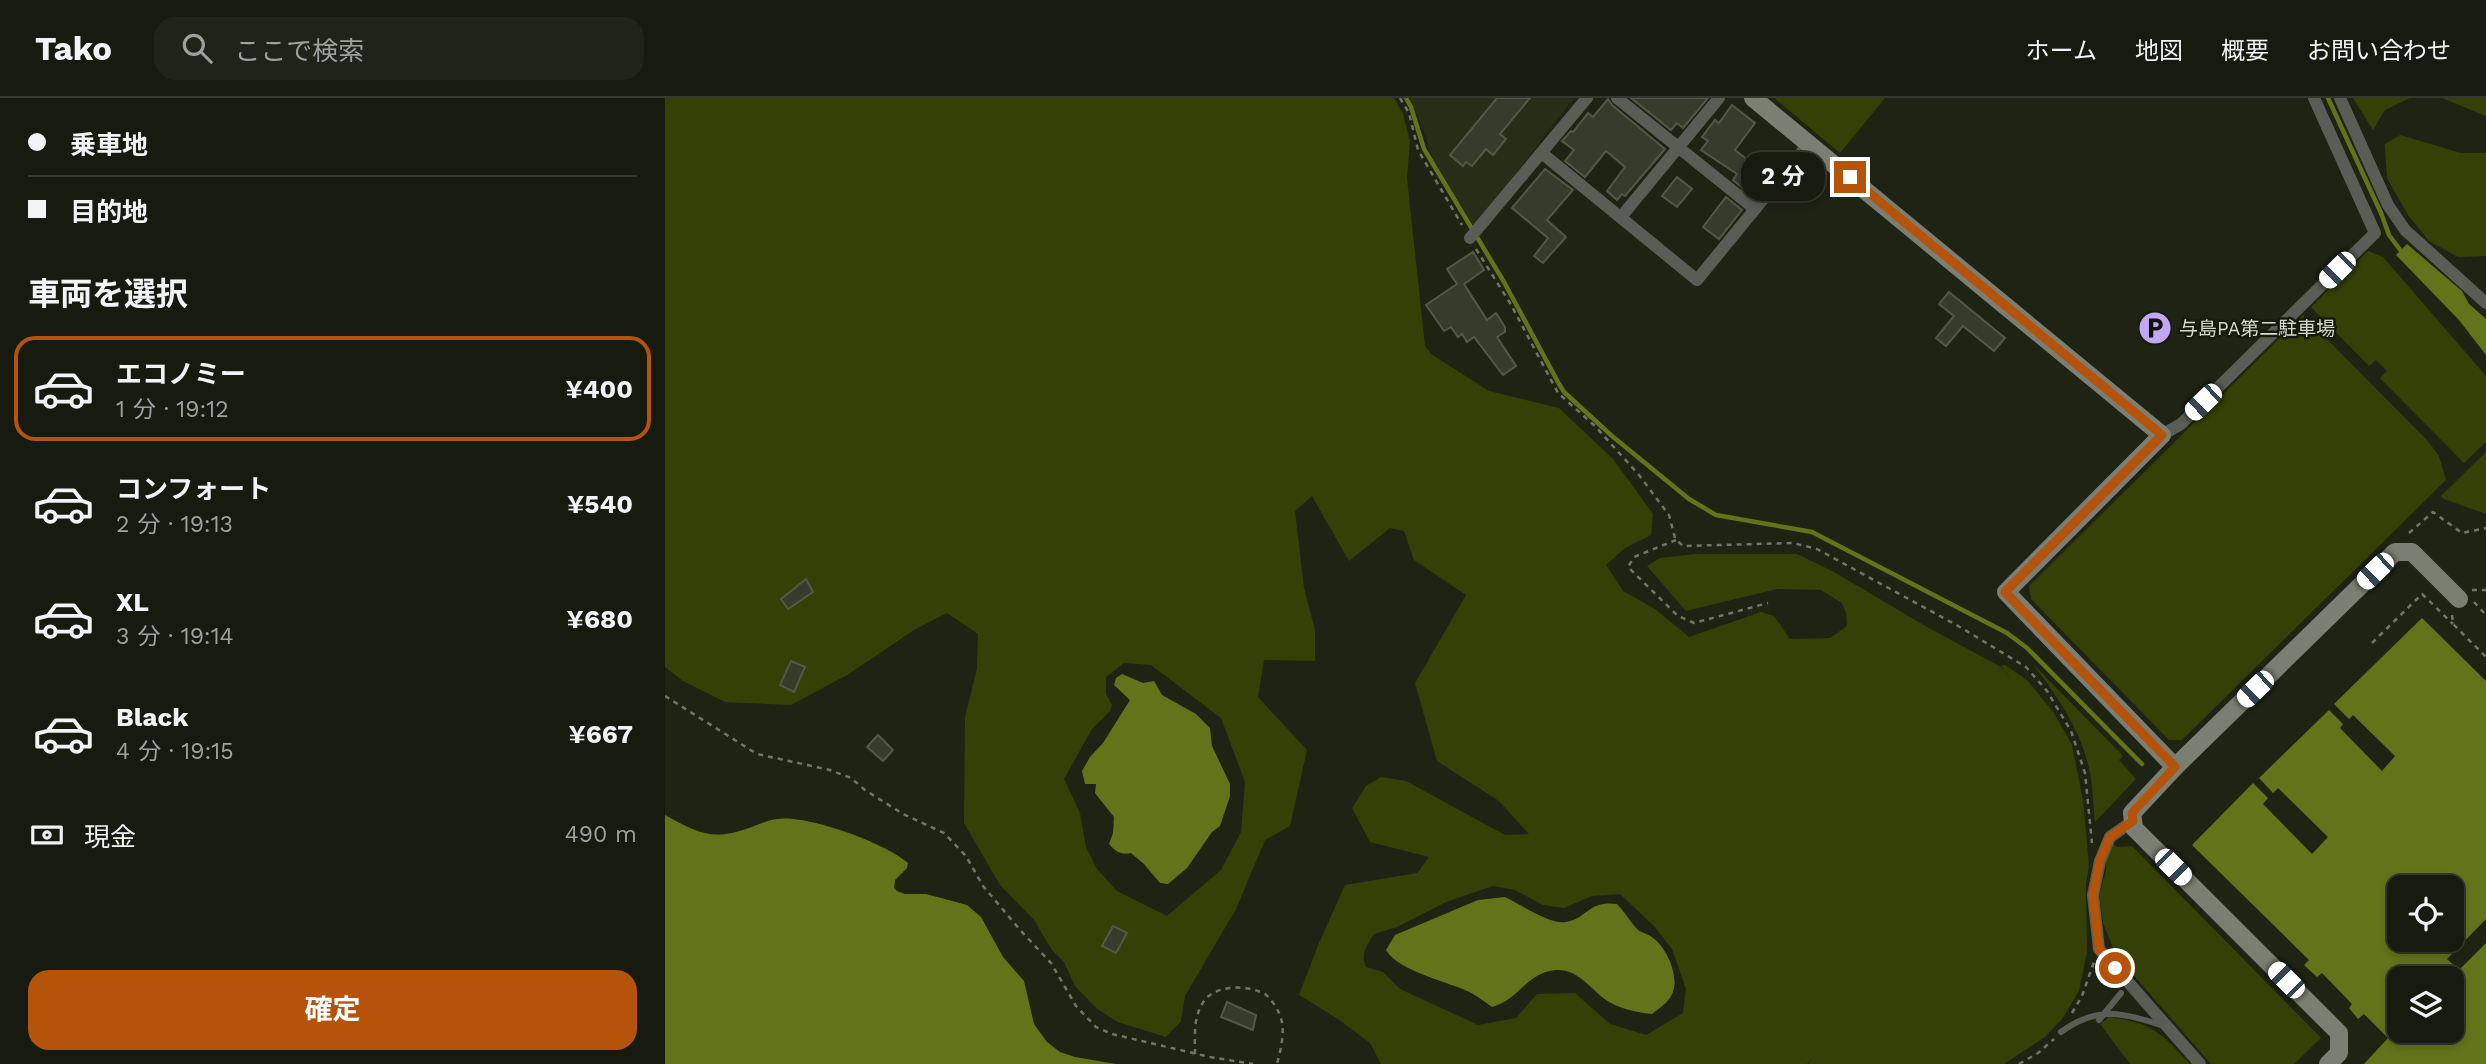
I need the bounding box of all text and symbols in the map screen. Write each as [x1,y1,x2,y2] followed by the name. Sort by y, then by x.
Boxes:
[154,17,644,80] search box
[35,29,112,68] text: Tako
[178,29,216,67] icon: search
[234,36,364,66] text: ここで検索
[2026,37,2097,65] text: ホーム
[2135,37,2183,65] text: 地図
[2221,37,2269,65] text: 概要
[2307,37,2451,65] text: お問い合わせ
[70,130,148,160] text: 乗車地
[1741,153,1825,202] callout: 2 分
[1834,161,1866,193] route end
[1761,163,1805,190] text: 2 分
[70,197,148,227] text: 目的地
[2315,248,2360,292] car
[28,275,188,313] text: 車両を選択
[2136,309,2174,347] parking icon: 与島PA第二駐車場
[2179,317,2335,340] place label: 与島PA第二駐車場
[32,357,95,420] icon: car
[116,359,246,389] text: エコノミー
[565,374,633,404] text: ¥400
[2181,380,2226,424] car
[116,396,229,423] text: 1 分 · 19:12
[32,472,95,535] icon: car
[116,474,271,504] text: コンフォート
[567,489,633,519] text: ¥540
[116,511,233,538] text: 2 分 · 19:13
[2353,549,2398,593] car
[32,587,95,650] icon: car
[116,587,149,617] text: XL
[567,604,633,634] text: ¥680
[116,623,234,650] text: 3 分 · 19:14
[2233,667,2278,711] car
[32,702,95,765] icon: car
[116,702,188,732] text: Black
[568,719,633,749] text: ¥667
[116,738,234,765] text: 4 分 · 19:15
[28,816,66,854] icon: cash
[565,821,637,848] text: 490 m
[84,822,136,852] text: 現金
[2151,845,2196,889] car
[2387,875,2464,1043] map controls
[2387,875,2464,952] button: locate
[2099,952,2131,984] route start
[2264,958,2309,1002] car
[2387,966,2464,1043] button: layers
[28,970,637,1050] button: 確定

